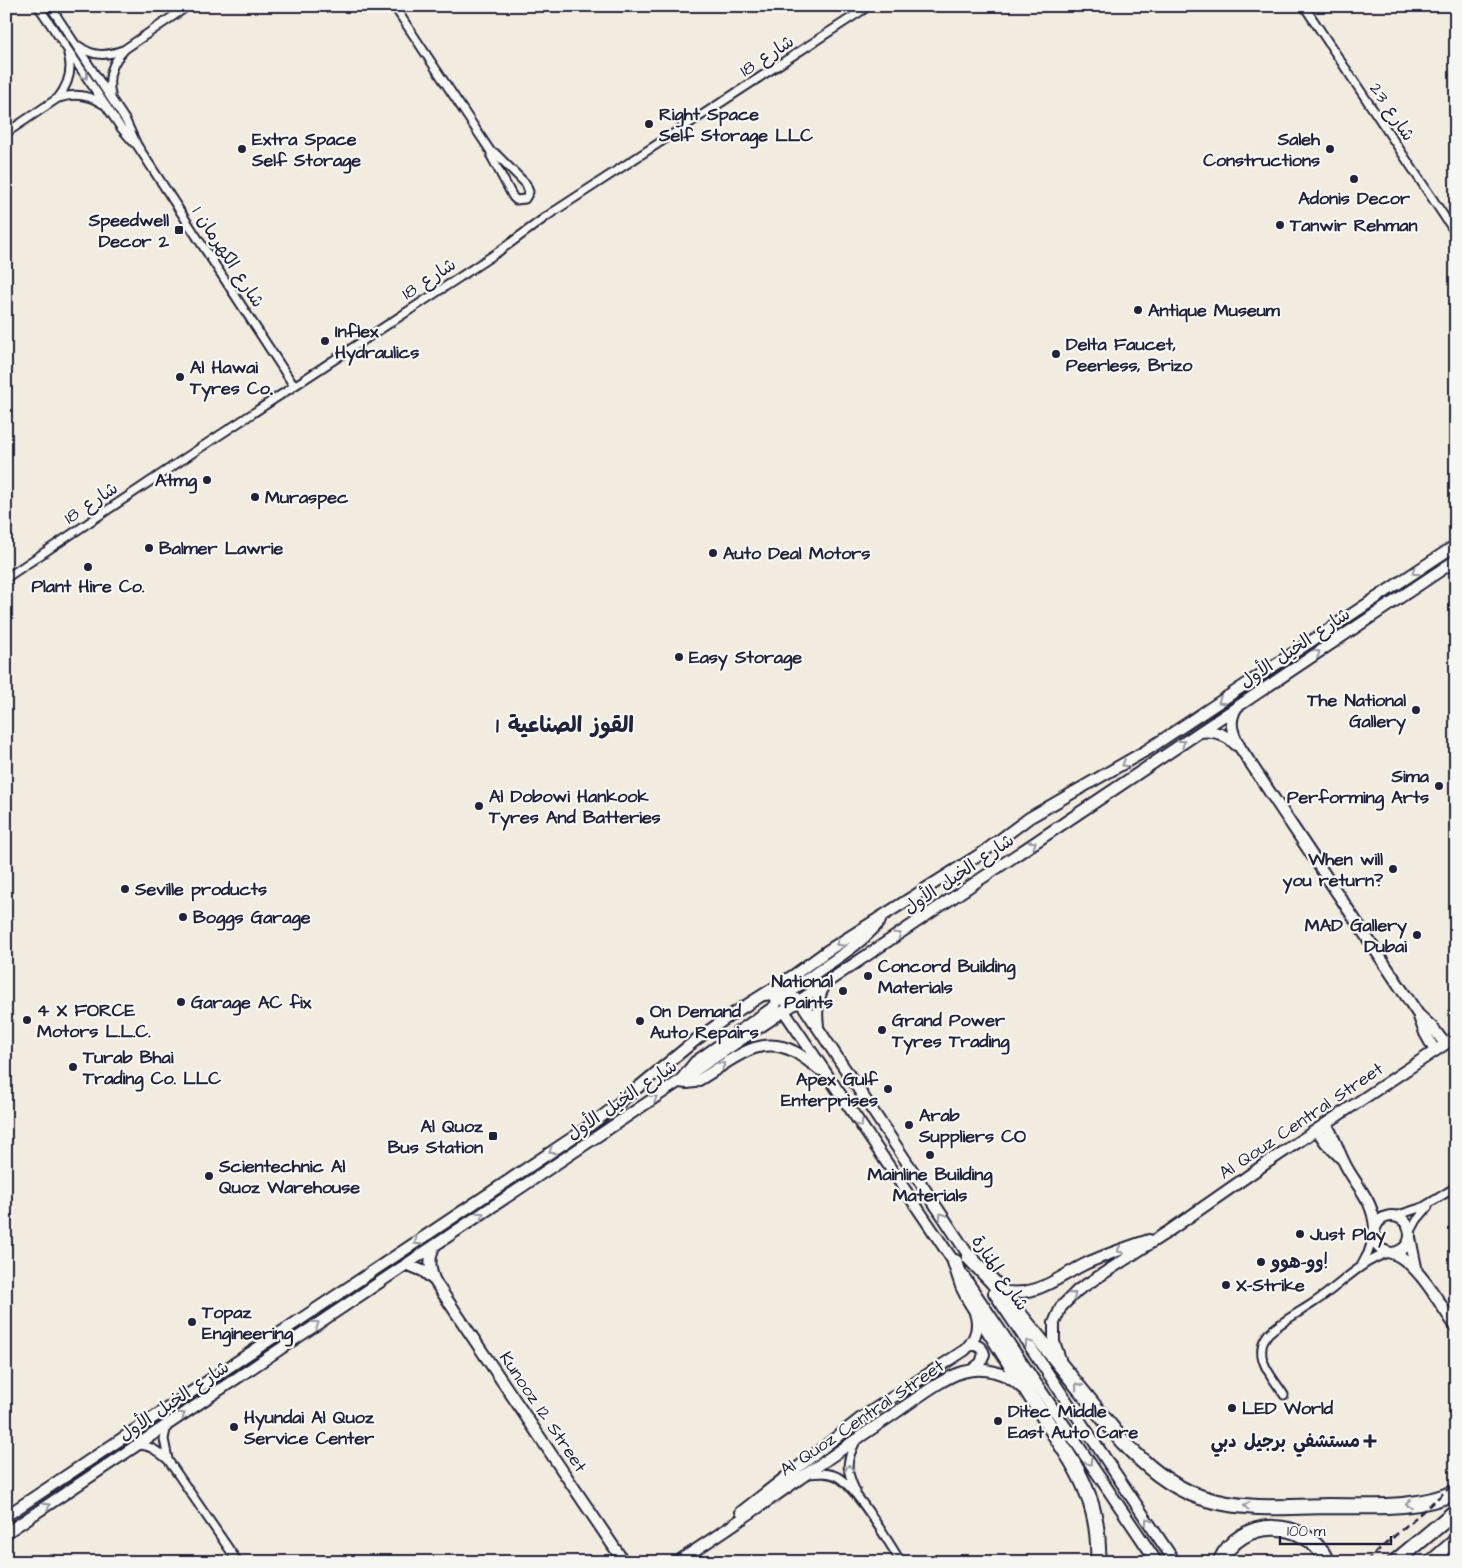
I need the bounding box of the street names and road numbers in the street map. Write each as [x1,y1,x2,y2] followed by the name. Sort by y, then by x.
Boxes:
[735,29,799,83] street label: شارع 18
[1363,78,1421,146] street label: شارع 23
[186,201,270,313] street label: شارع الكهرمان 1
[397,252,461,306] street label: شارع 18
[59,476,123,530] street label: شارع 18
[1235,602,1355,694] street label: شارع الخيل الأول
[899,828,1019,920] street label: شارع الخيل الأول
[562,1054,682,1146] street label: شارع الخيل الأول
[1214,1056,1389,1185] street label: Al Qouz Central Street
[965,1230,1035,1316] street label: شارع المنارة
[493,1347,593,1478] street label: Kunooz 12 Street
[775,1353,950,1482] street label: Al Quoz Central Street
[114,1355,234,1447] street label: شارع الخيل الأول

